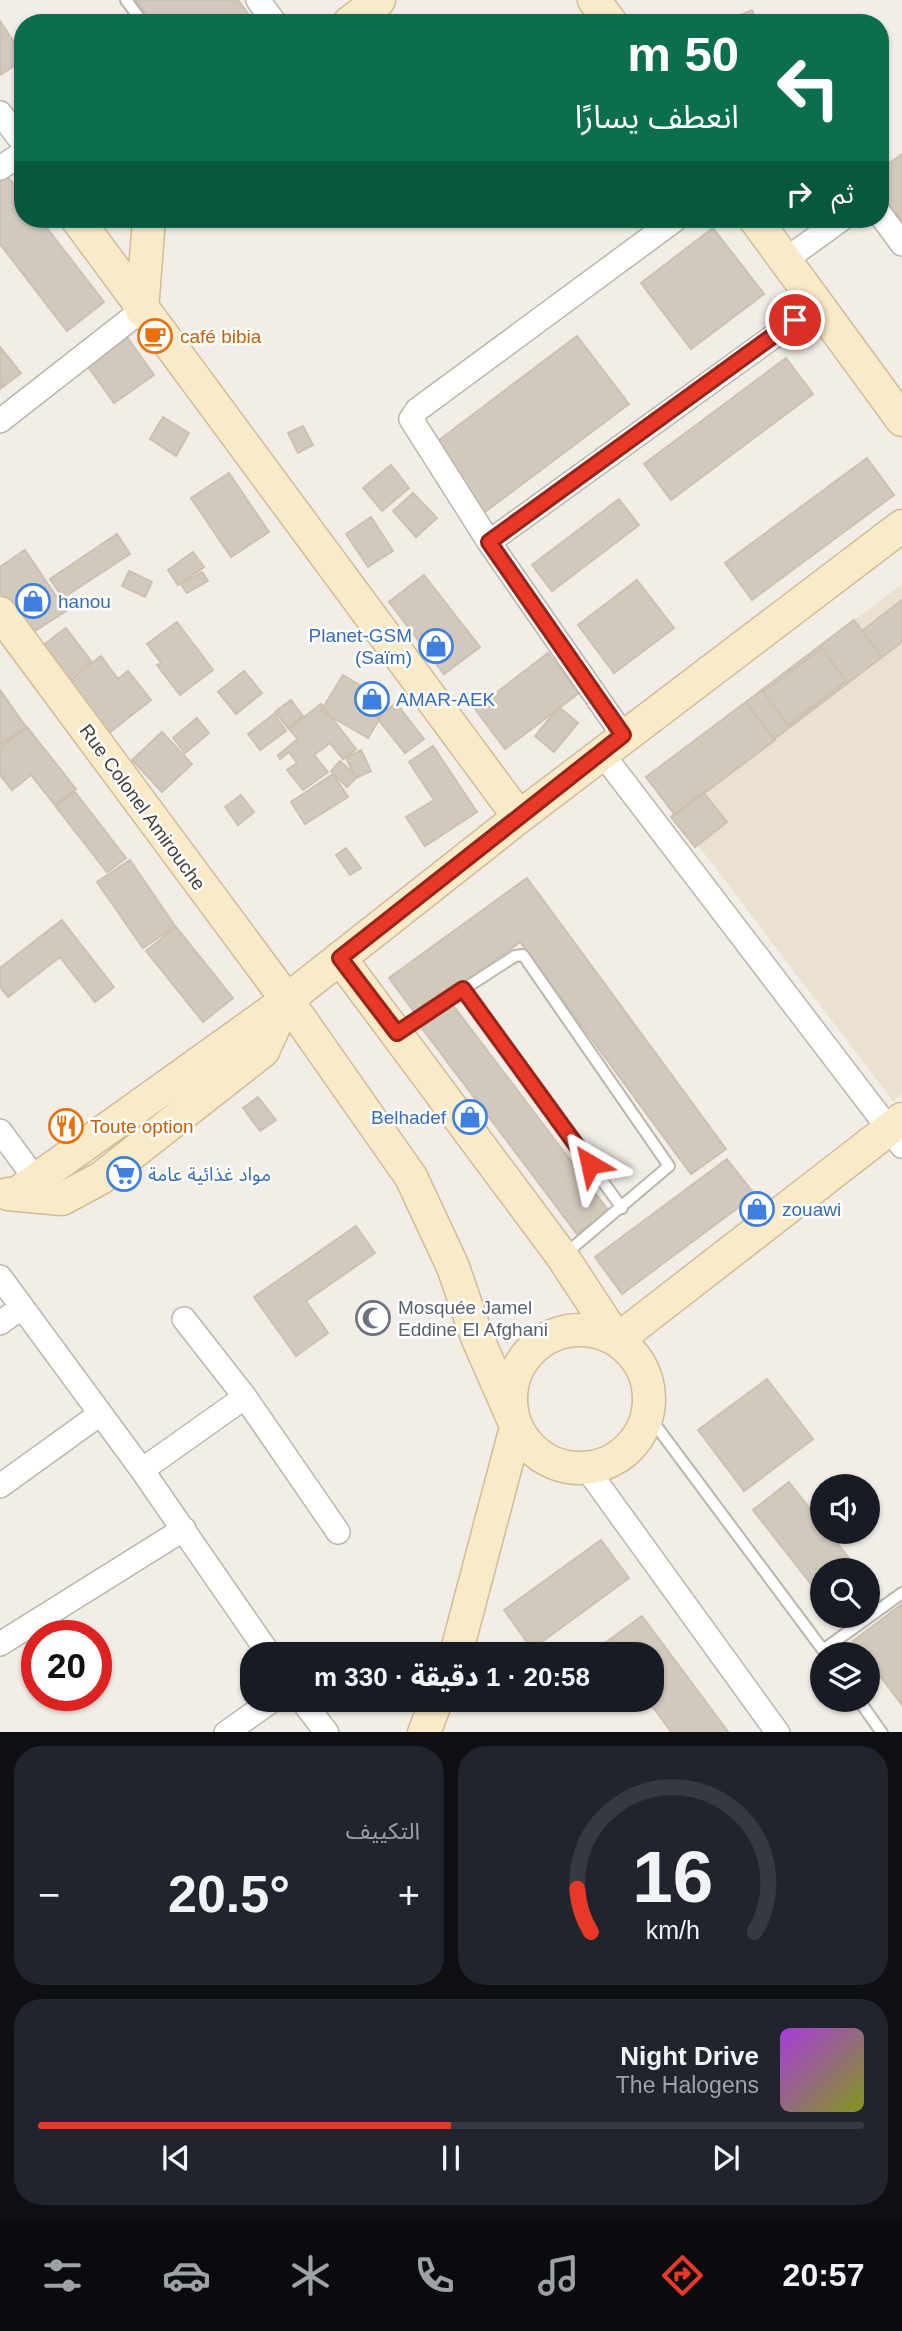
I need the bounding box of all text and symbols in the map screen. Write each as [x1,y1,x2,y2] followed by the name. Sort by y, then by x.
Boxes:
[627,27,739,81] text: 50 m
[763,42,854,133] icon: left
[575,99,739,135] text: انعطف يسارًا
[780,175,818,213] icon: right
[832,179,854,209] text: ثم
[765,290,825,350] pin
[776,301,814,339] icon: arrive
[136,317,174,355] cafe icon: café bibia
[180,326,262,347] place label: café bibia
[14,582,52,620] shop icon: hanou
[58,591,111,612] place label: hanou
[309,625,412,668] place label: Planet-GSM (Saïm)
[417,627,455,665] shop icon: Planet-GSM (Saïm)
[353,680,391,718] shop icon: AMAR-AEK
[396,689,496,710] place label: AMAR-AEK
[75,720,210,894] street label: Rue Colonel Amirouche
[451,1098,489,1136] shop icon: Belhadef
[47,1107,85,1145] restaurant icon: Toute option
[371,1107,447,1128] place label: Belhadef
[90,1116,194,1137] place label: Toute option
[553,1127,627,1201] position arrow
[105,1155,143,1193] supermarket icon: مواد غذائية عامة
[148,1164,271,1186] place label: مواد غذائية عامة
[738,1190,776,1228] shop icon: zouawi
[782,1199,841,1220] place label: zouawi
[398,1297,548,1340] place label: Mosquée Jamel Eddine El Afghani
[354,1299,392,1337] mosque icon: Mosquée Jamel Eddine El Afghani
[810,1474,880,1712] map controls
[810,1474,880,1544] button: sound
[810,1558,880,1628] button: search
[21,1620,112,1711] speed limit sign: 20
[810,1642,880,1712] button: layers
[314,1662,590,1692] text: 20:58 · 1 دقيقة · 330 m
[346,1818,420,1844] text: التكييف
[633,1836,713,1917] text: 16
[168,1865,290,1923] text: 20.5°
[38,1874,60,1916] text: −
[398,1874,420,1916] text: +
[646,1915,700,1943] text: km/h
[620,2041,759,2071] text: Night Drive
[616,2072,759,2098] text: The Halogens
[157,2139,195,2177] icon: previous
[432,2139,470,2177] icon: pause
[707,2139,745,2177] icon: next
[38,2251,87,2300] icon: filters
[162,2251,211,2300] icon: car
[286,2251,335,2300] icon: climate
[410,2251,459,2300] icon: phone
[534,2251,583,2300] icon: music
[658,2251,707,2300] icon: directions
[783,2257,864,2293] text: 20:57

